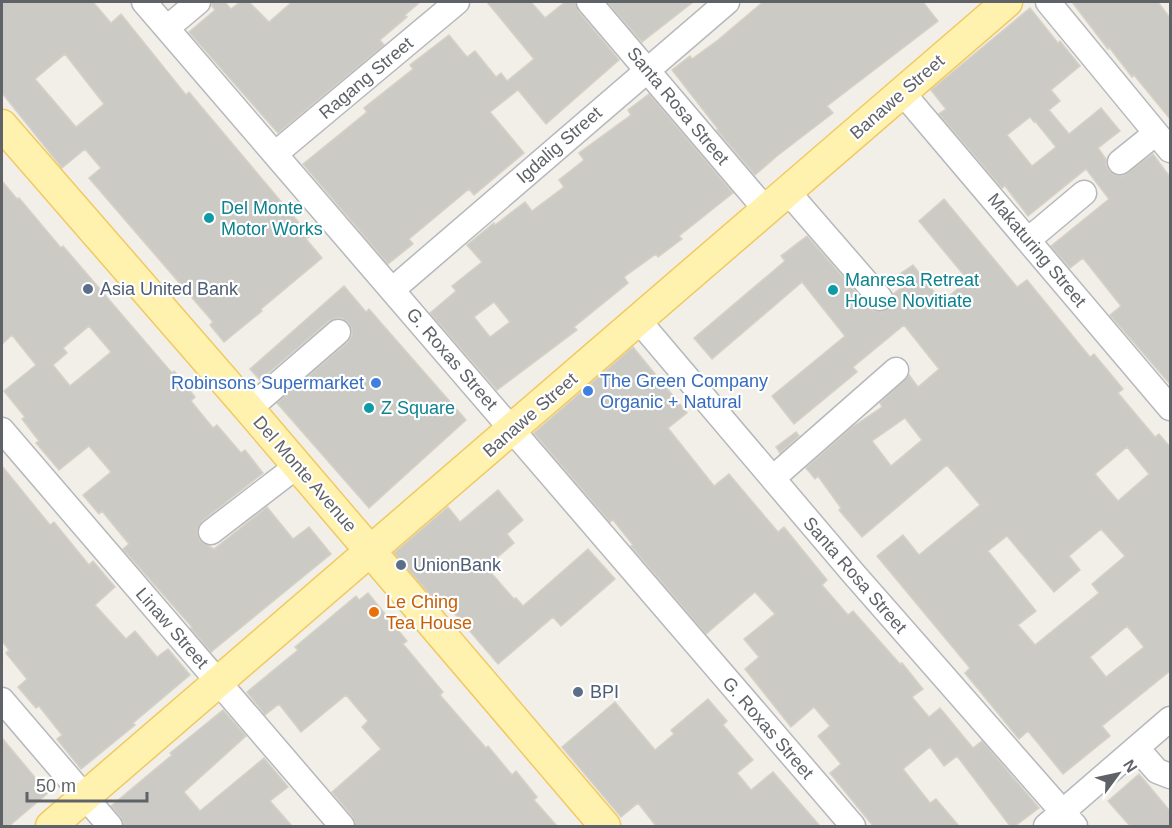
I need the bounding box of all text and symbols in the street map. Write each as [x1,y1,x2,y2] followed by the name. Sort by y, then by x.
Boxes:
[315,33,417,123] street label: Ragang Street
[623,43,733,169] street label: Santa Rosa Street
[846,51,948,143] street label: Banawe Street
[512,103,606,187] street label: Igdalig Street
[984,189,1090,311] street label: Makaturing Street
[221,198,323,239] place label: Del Monte Motor Works
[202,211,216,225] marker: Del Monte Motor Works
[845,270,979,311] place label: Manresa Retreat House Novitiate
[100,279,239,299] place label: Asia United Bank
[81,282,95,296] marker: Asia United Bank
[826,283,840,297] marker: Manresa Retreat House Novitiate
[402,304,502,414] street label: G. Roxas Street
[479,369,581,461] street label: Banawe Street
[600,371,768,412] place label: The Green Company Organic + Natural
[171,373,364,393] place label: Robinsons Supermarket
[369,376,383,390] marker: Robinsons Supermarket
[581,384,595,398] marker: The Green Company Organic + Natural
[381,398,455,418] place label: Z Square
[362,401,376,415] marker: Z Square
[249,412,361,536] street label: Del Monte Avenue
[799,513,911,637] street label: Santa Rosa Street
[413,555,502,575] place label: UnionBank
[394,558,408,572] marker: UnionBank
[132,584,212,672] street label: Linaw Street
[386,592,472,633] place label: Le Ching Tea House
[367,605,381,619] marker: Le Ching Tea House
[718,673,818,783] street label: G. Roxas Street
[590,682,619,702] place label: BPI
[571,685,585,699] marker: BPI
[1088,744,1148,804] north arrow
[1120,757,1140,776] text: N
[27,765,147,803] scale bar
[36,776,76,796] text: 50 m

